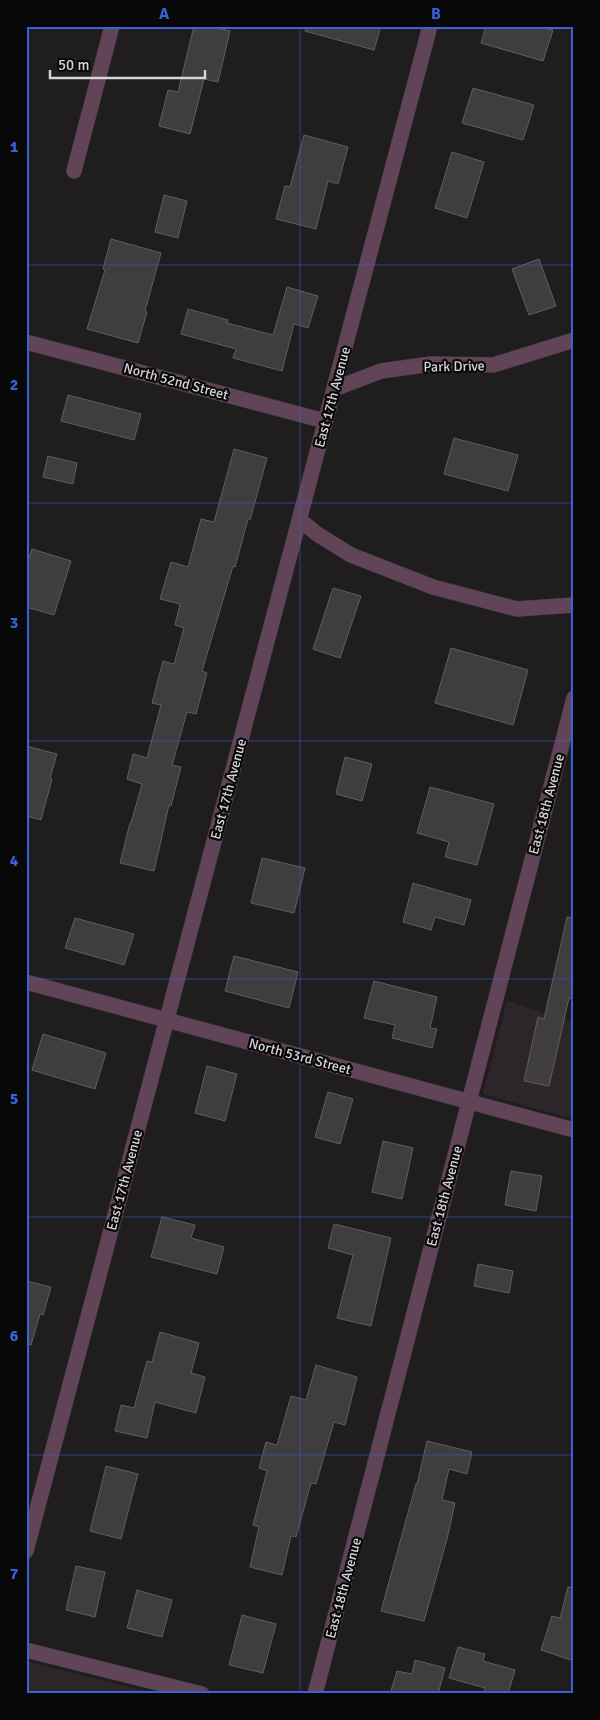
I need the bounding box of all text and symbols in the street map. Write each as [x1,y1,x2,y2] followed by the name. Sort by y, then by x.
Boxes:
[159,4,170,24] text: A
[431,4,441,24] text: B
[50,48,205,80] scale bar
[58,56,89,74] text: 50 m
[10,137,19,157] text: 1
[311,345,354,449] street label: East 17th Avenue
[423,357,485,376] street label: Park Drive
[122,359,230,404] street label: North 52nd Street
[10,375,18,395] text: 2
[10,613,18,633] text: 3
[207,737,250,841] street label: East 17th Avenue
[525,752,568,856] street label: East 18th Avenue
[10,851,19,871] text: 4
[247,1035,353,1078] street label: North 53rd Street
[10,1089,18,1109] text: 5
[103,1128,146,1232] street label: East 17th Avenue
[423,1144,466,1248] street label: East 18th Avenue
[10,1326,19,1346] text: 6
[322,1536,365,1640] street label: East 18th Avenue
[10,1564,19,1584] text: 7

